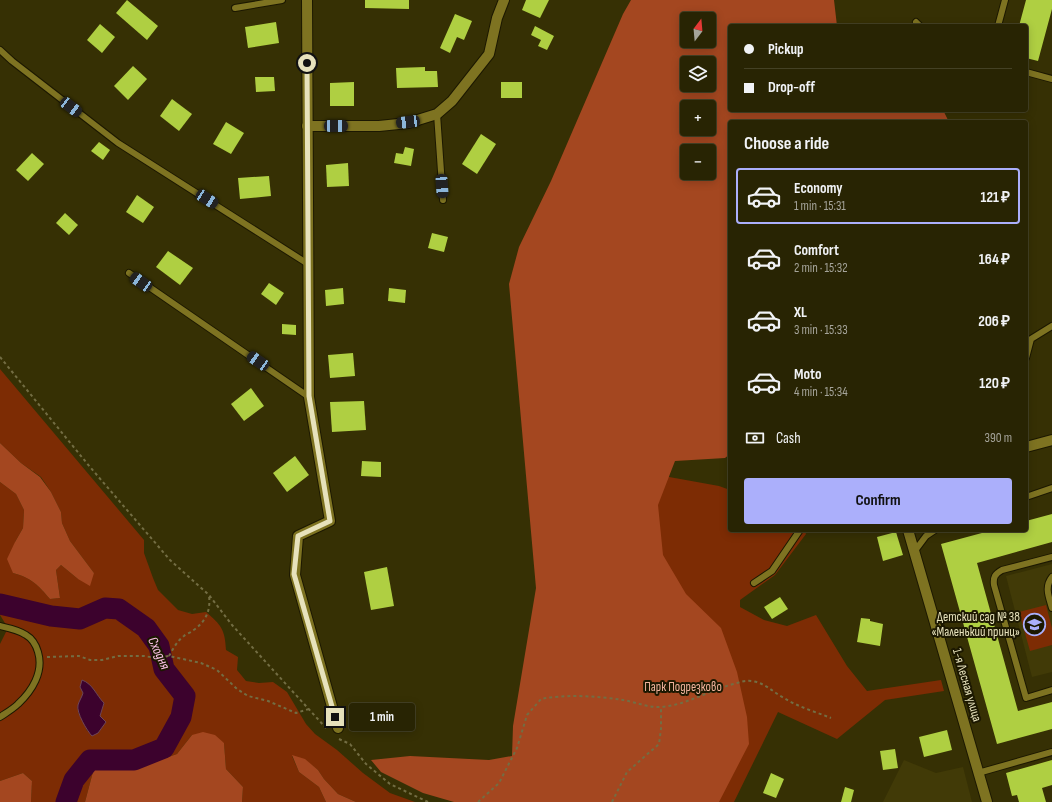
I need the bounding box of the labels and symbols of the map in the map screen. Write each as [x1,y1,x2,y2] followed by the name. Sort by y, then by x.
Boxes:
[680,12,716,48] north arrow
[298,54,316,72] route start
[58,95,84,119] car
[395,115,421,129] car
[324,120,348,132] car
[435,174,449,198] car
[194,187,220,211] car
[128,270,154,294] car
[245,349,271,373] car
[931,609,1020,640] place label: Детский сад № 38 «Маленький принц»
[1022,611,1048,637] school or university icon: Детский сад № 38 «Маленький принц»
[144,634,174,673] water label: Сходня
[949,647,985,723] street label: 1-я Лесная улица
[644,679,722,695] park label: Парк Подрезково
[349,703,415,731] callout: 1 min
[326,708,344,726] route end

